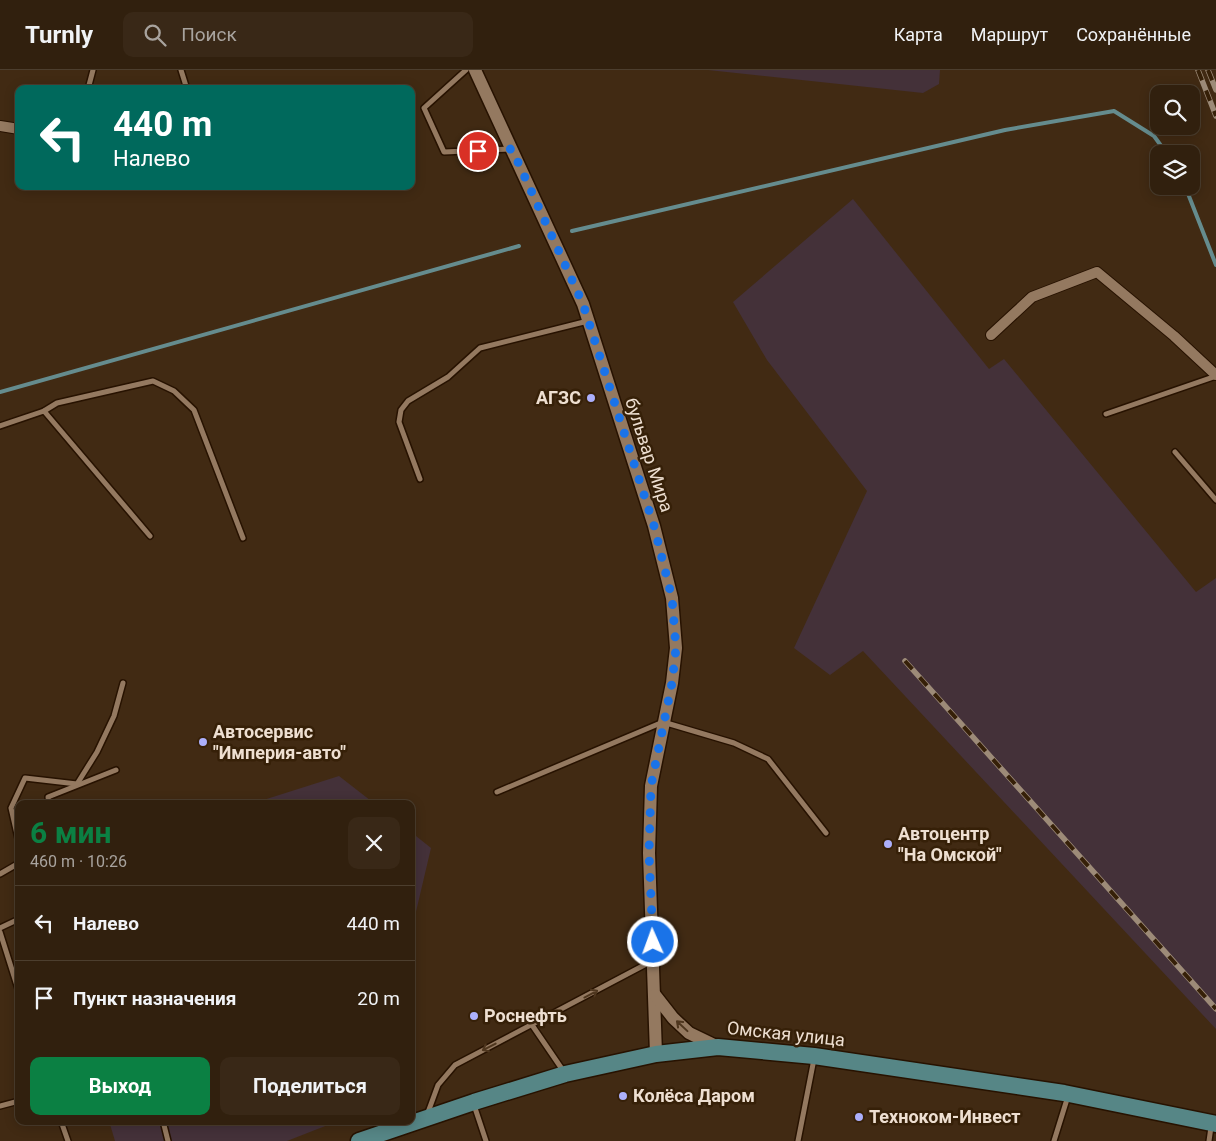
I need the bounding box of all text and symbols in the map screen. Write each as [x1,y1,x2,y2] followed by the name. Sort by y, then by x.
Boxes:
[123,12,473,57] search box
[25,21,93,49] text: Turnly
[141,21,169,49] icon: search
[181,23,237,46] text: Поиск
[894,24,943,45] text: Карта
[971,24,1048,45] text: Маршрут
[1076,24,1191,45] text: Сохранённые
[1150,85,1200,195] map controls
[1150,85,1200,135] button: search
[113,104,212,145] text: 440 m
[30,105,95,170] icon: left
[457,130,499,172] pin
[464,137,492,165] icon: arrive
[1150,145,1200,195] button: layers
[113,146,190,171] text: Налево
[536,387,581,408] place label: АГЗС
[585,392,597,404] marker: АГЗС
[621,395,678,515] street label: бульвар Мира
[213,721,346,763] place label: Автосервис "Империя-авто"
[197,736,209,748] marker: Автосервис "Империя-авто"
[30,815,111,850] text: 6 мин
[348,817,400,869] button: close
[898,823,1002,865] place label: Автоцентр "На Омской"
[882,838,894,850] marker: Автоцентр "На Омской"
[30,852,127,871] text: 460 m · 10:26
[30,909,58,937] icon: left
[73,912,139,935] text: Налево
[347,912,400,935] text: 440 m
[626,915,678,967] position arrow
[30,984,58,1012] icon: arrive
[73,987,236,1010] text: Пункт назначения
[357,987,400,1010] text: 20 m
[583,989,598,999] one-way arrow
[484,1005,567,1026] place label: Роснефть
[468,1010,480,1022] marker: Роснефть
[726,1017,846,1050] street label: Омская улица
[675,1020,688,1032] one-way arrow
[482,1043,497,1052] one-way arrow
[30,1057,210,1115] button: Выход
[220,1057,400,1115] button: Поделиться
[633,1085,755,1106] place label: Колёса Даром
[617,1090,629,1102] marker: Колёса Даром
[869,1106,1020,1127] place label: Техноком-Инвест
[853,1111,865,1123] marker: Техноком-Инвест

